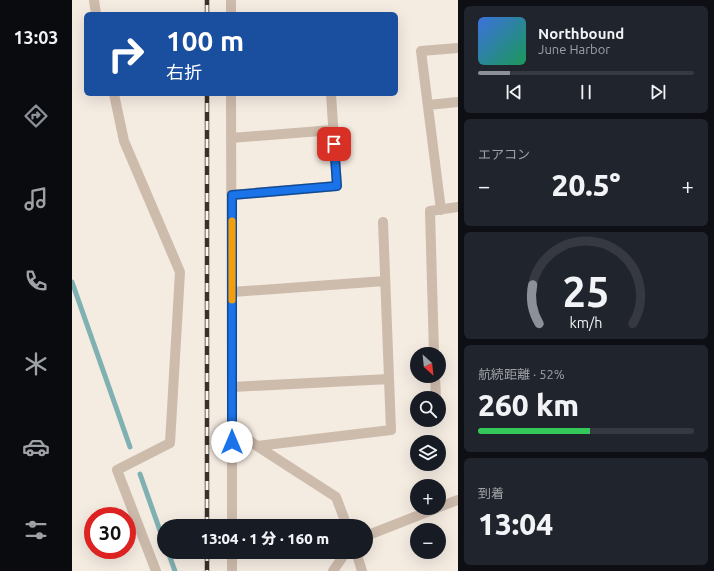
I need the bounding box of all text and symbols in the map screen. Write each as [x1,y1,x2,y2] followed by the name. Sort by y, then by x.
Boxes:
[166,25,244,56] text: 100 m
[538,25,624,42] text: Northbound
[13,27,59,47] text: 13:03
[100,28,152,80] icon: right
[538,42,610,56] text: June Harbor
[166,62,202,82] text: 右折
[503,81,525,103] icon: previous
[575,81,597,103] icon: pause
[647,81,669,103] icon: next
[22,102,50,130] icon: directions
[317,127,351,161] pin
[323,133,345,155] icon: arrive
[478,147,530,161] text: エアコン
[551,168,621,202] text: 20.5°
[478,173,490,198] text: −
[682,173,694,198] text: +
[22,185,50,213] icon: music
[22,267,50,295] icon: phone
[563,267,609,314] text: 25
[570,314,602,330] text: km/h
[410,347,446,383] north arrow
[410,347,446,559] map controls
[22,350,50,378] icon: climate
[478,367,565,381] text: 航続距離 · 52%
[478,388,579,422] text: 260 km
[410,391,446,427] button: search
[211,421,253,463] position arrow
[22,433,50,461] icon: car
[410,435,446,471] button: layers
[410,479,446,515] button: +
[478,486,504,500] text: 到着
[84,507,136,559] speed limit sign: 30
[478,507,553,541] text: 13:04
[22,516,50,544] icon: filters
[410,523,446,559] button: −
[201,530,329,547] text: 13:04 · 1 分 · 160 m

